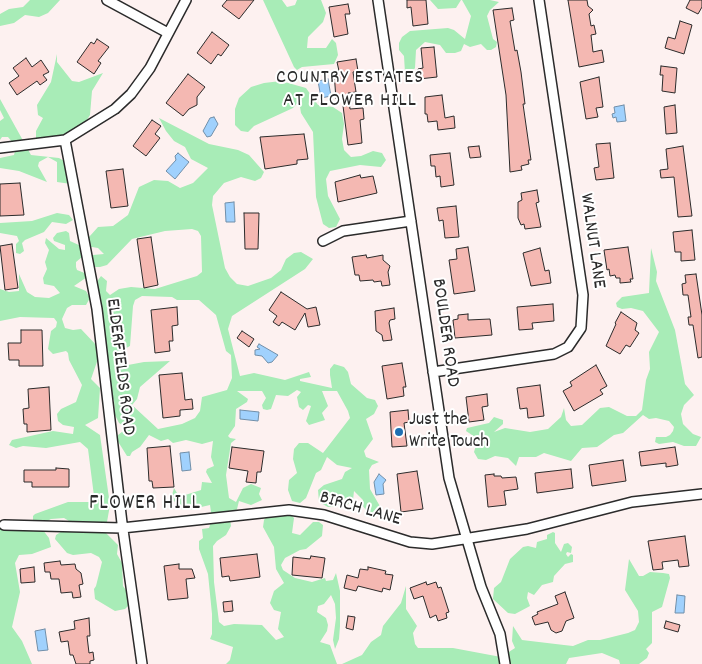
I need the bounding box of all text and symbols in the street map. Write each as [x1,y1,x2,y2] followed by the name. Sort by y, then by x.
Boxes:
[274,67,426,114] district label: COUNTRY ESTATES AT FLOWER HILL
[573,192,609,290] street label: WALNUT LANE
[425,277,463,389] street label: BOULDER ROAD
[99,297,139,437] street label: ELDERFIELDS ROAD
[409,410,489,454] place label: Just the Write Touch
[393,426,405,438] marker: Just the Write Touch
[317,487,403,533] street label: BIRCH LANE
[88,492,202,518] district label: FLOWER HILL

